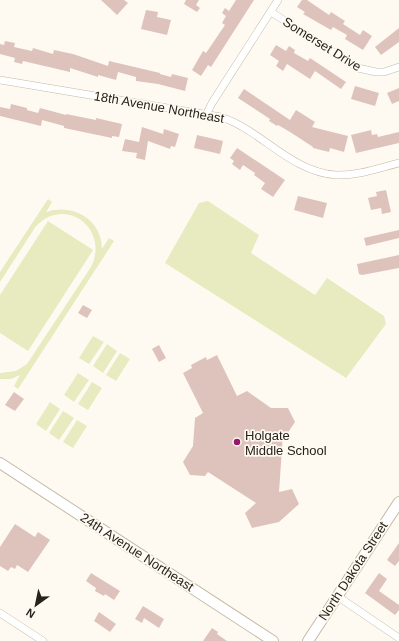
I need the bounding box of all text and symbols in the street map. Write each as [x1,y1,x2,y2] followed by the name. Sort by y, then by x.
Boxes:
[280,14,364,74] street label: Somerset Drive
[93,88,226,126] street label: 18th Avenue Northeast
[245,428,327,458] place label: Holgate Middle School
[232,437,242,447] marker: Holgate Middle School
[78,510,197,594] street label: 24th Avenue Northeast
[315,518,391,623] street label: North Dakota Street
[16,585,56,625] north arrow
[24,606,37,621] text: N

